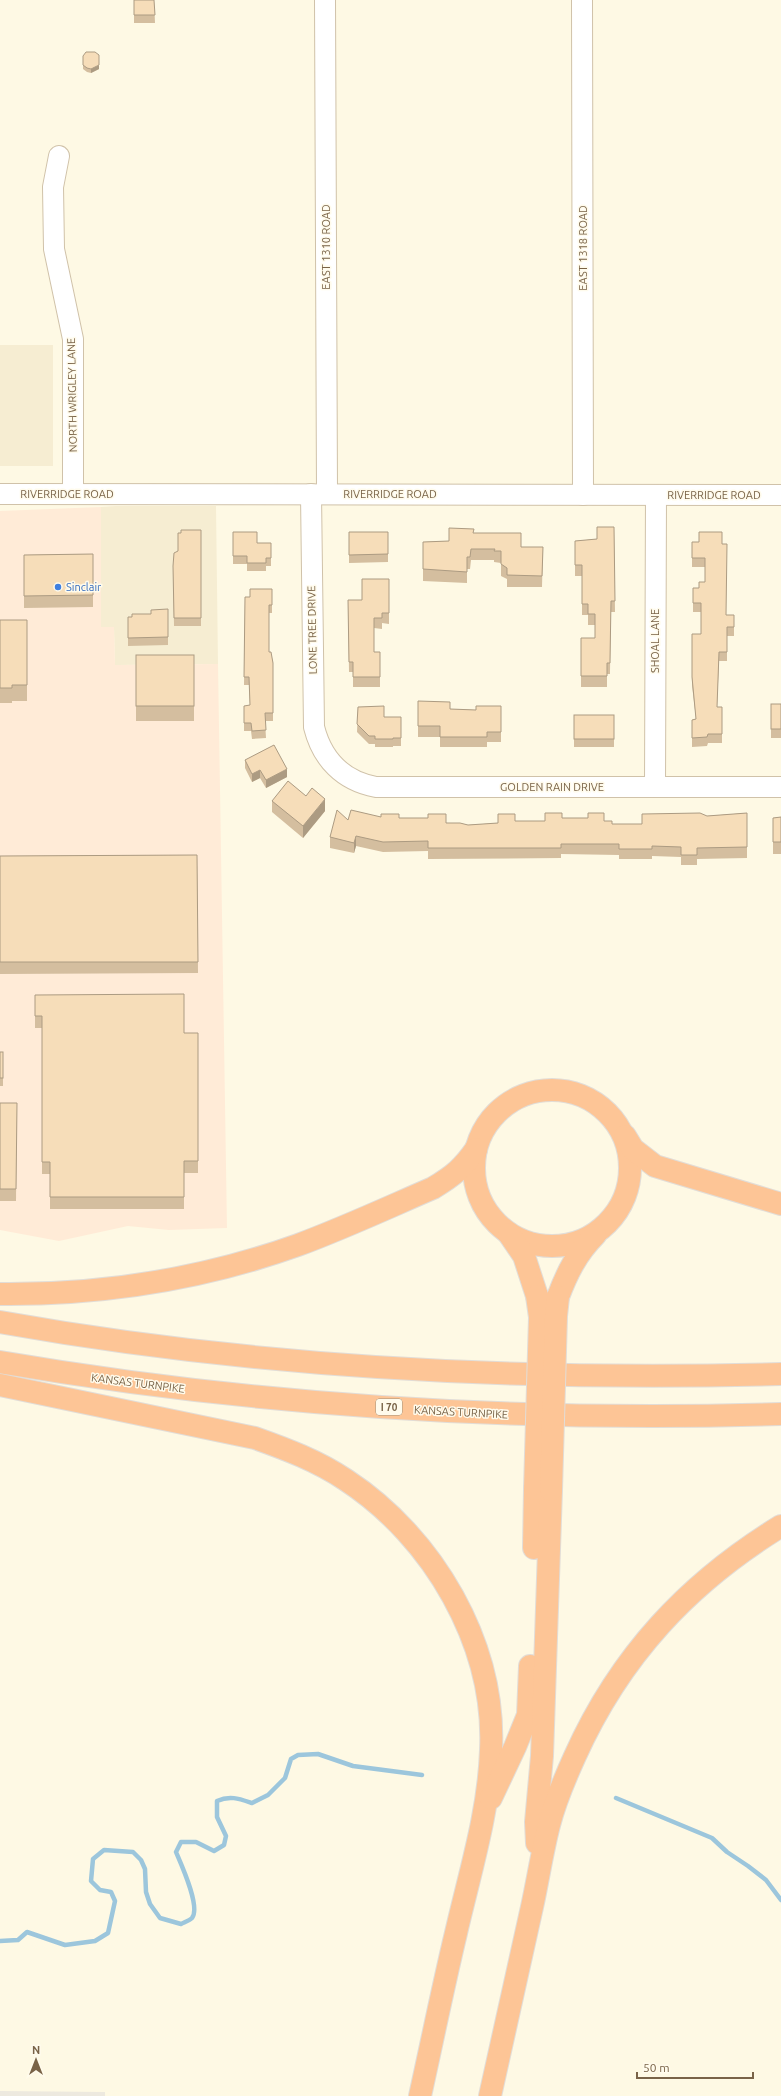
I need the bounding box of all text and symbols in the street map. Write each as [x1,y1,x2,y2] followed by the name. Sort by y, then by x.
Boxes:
[320,204,332,290] street label: EAST 1310 ROAD
[577,205,589,291] street label: EAST 1318 ROAD
[65,338,79,452] street label: NORTH WRIGLEY LANE
[20,488,114,500] street label: RIVERRIDGE ROAD
[343,488,437,500] street label: RIVERRIDGE ROAD
[667,489,761,501] street label: RIVERRIDGE ROAD
[66,581,102,593] place label: Sinclair
[53,582,63,592] marker: Sinclair
[305,586,319,674] street label: LONE TREE DRIVE
[649,609,661,673] street label: SHOAL LANE
[500,781,604,793] street label: GOLDEN RAIN DRIVE
[91,1371,185,1395] street label: KANSAS TURNPIKE
[376,1399,402,1415] road number: I 70
[414,1404,508,1420] street label: KANSAS TURNPIKE
[16,2040,56,2080] north arrow
[32,2044,40,2056] text: N
[637,2054,753,2080] scale bar
[643,2061,670,2074] text: 50 m

